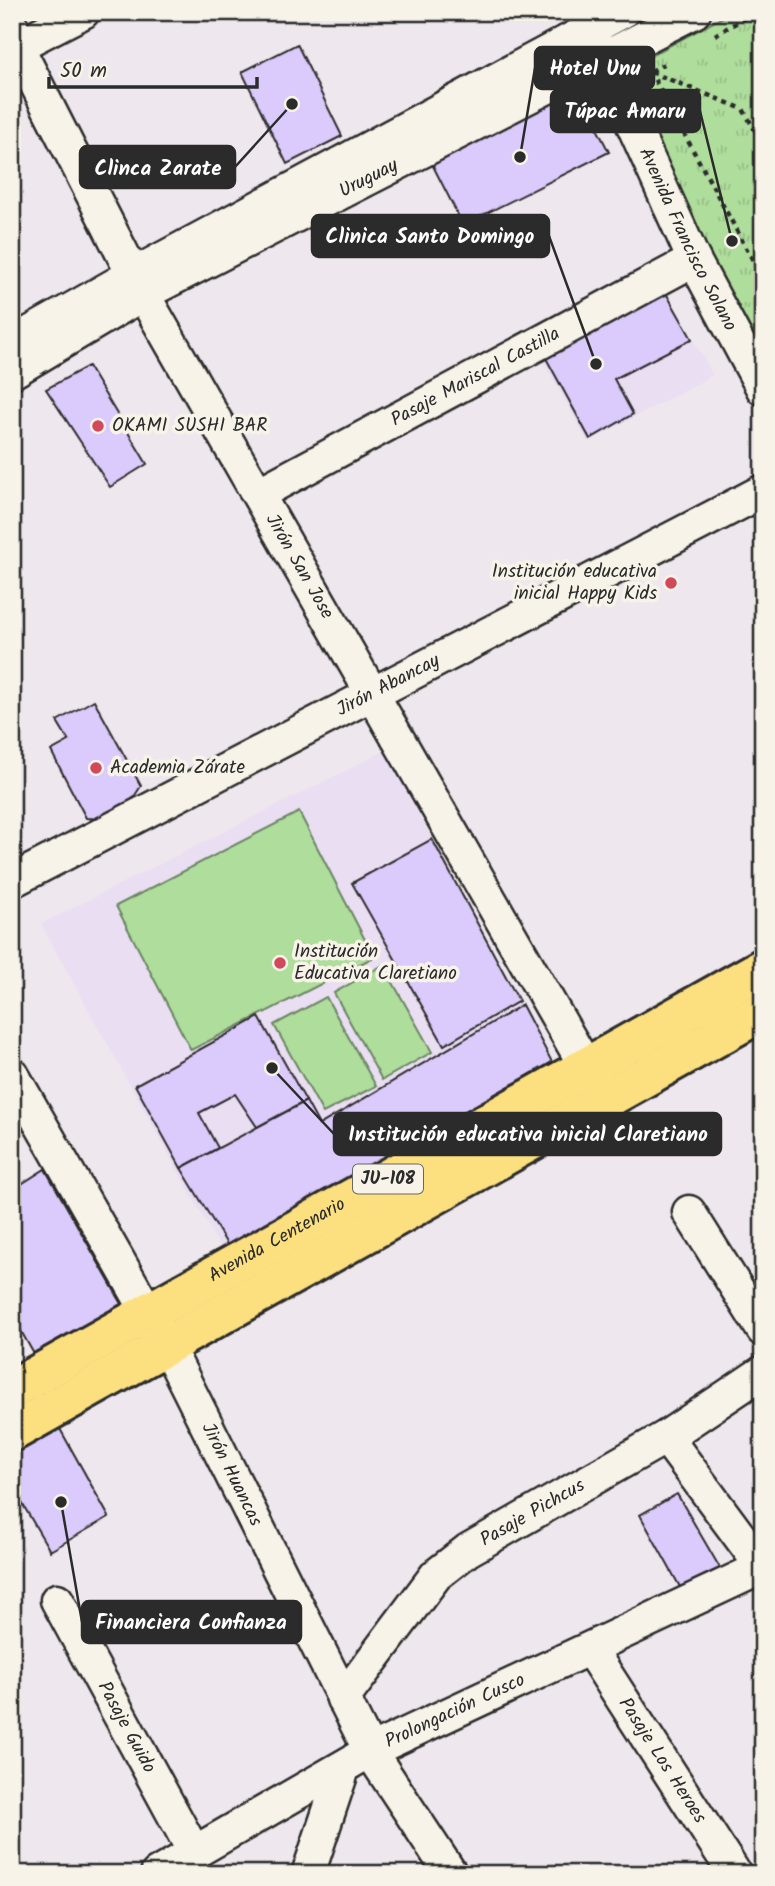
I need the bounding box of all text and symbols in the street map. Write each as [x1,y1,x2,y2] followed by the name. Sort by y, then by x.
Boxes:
[49,46,257,90] scale bar
[535,47,654,89] callout: Hotel Unu
[550,53,641,86] text: Hotel Unu
[60,55,107,88] text: 50 m
[551,90,700,132] callout: Túpac Amaru
[565,96,686,129] text: Túpac Amaru
[630,143,745,337] street label: Avenida Francisco Solano
[80,146,235,188] callout: Clinca Zarate
[334,150,404,206] street label: Uruguay
[94,153,222,186] text: Clinca Zarate
[312,215,549,257] callout: Clinica Santo Domingo
[326,221,535,254] text: Clinica Santo Domingo
[386,319,566,435] street label: Pasaje Mariscal Castilla
[112,411,267,441] place label: OKAMI SUSHI BAR
[90,418,106,434] marker: OKAMI SUSHI BAR
[257,508,342,625] street label: Jirón San Jose
[492,557,657,609] place label: Institución educativa inicial Happy Kids
[663,575,679,591] marker: Institución educativa inicial Happy Kids
[331,646,446,725] street label: Jirón Abancay
[110,753,245,783] place label: Academia Zárate
[88,760,104,776] marker: Academia Zárate
[294,937,457,989] place label: Institución Educativa Claretiano
[272,955,288,971] marker: Institución Educativa Claretiano
[334,1113,721,1155] callout: Institución educativa inicial Claretiano
[348,1119,708,1152] text: Institución educativa inicial Claretiano
[353,1164,423,1194] road number: JU-108
[203,1190,351,1291] street label: Avenida Centenario
[193,1418,270,1532] street label: Jirón Huancas
[475,1471,591,1555] street label: Pasaje Pichcus
[82,1601,301,1643] callout: Financiera Confianza
[95,1607,287,1640] text: Financiera Confianza
[380,1665,530,1757] street label: Prolongación Cusco
[89,1676,163,1779] street label: Pasaje Guido
[610,1692,714,1830] street label: Pasaje Los Heroes

